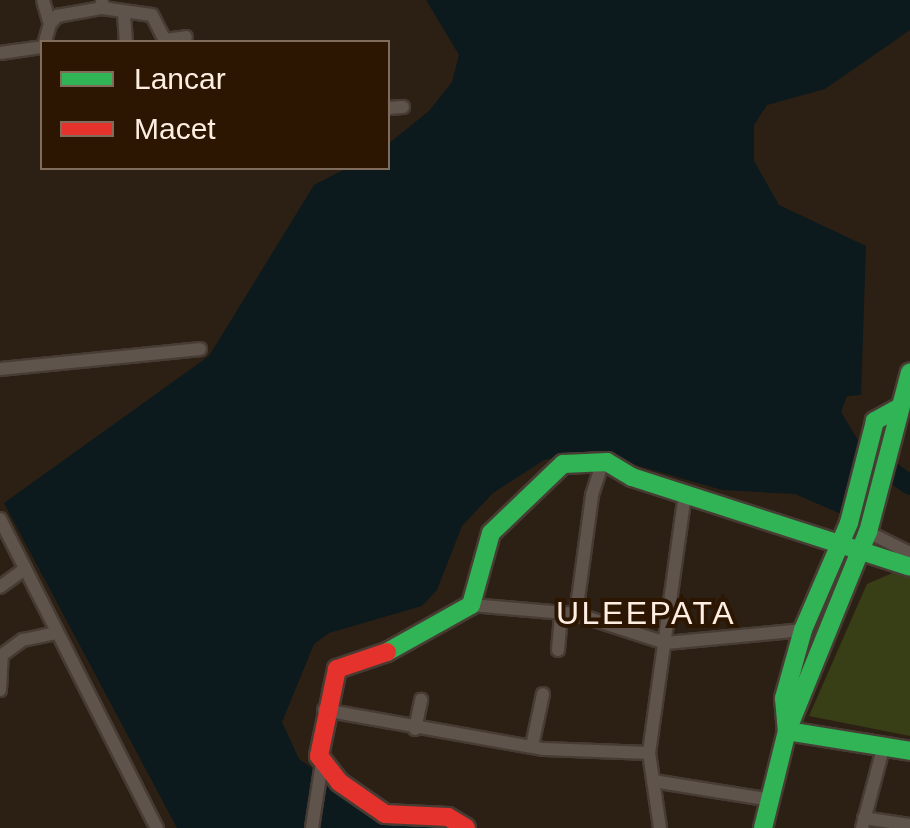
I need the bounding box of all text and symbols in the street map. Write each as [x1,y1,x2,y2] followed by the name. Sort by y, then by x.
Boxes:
[40,40,390,170] legend
[134,62,226,95] text: Lancar
[134,112,216,145] text: Macet
[556,594,736,632] district label: ULEEPATA

